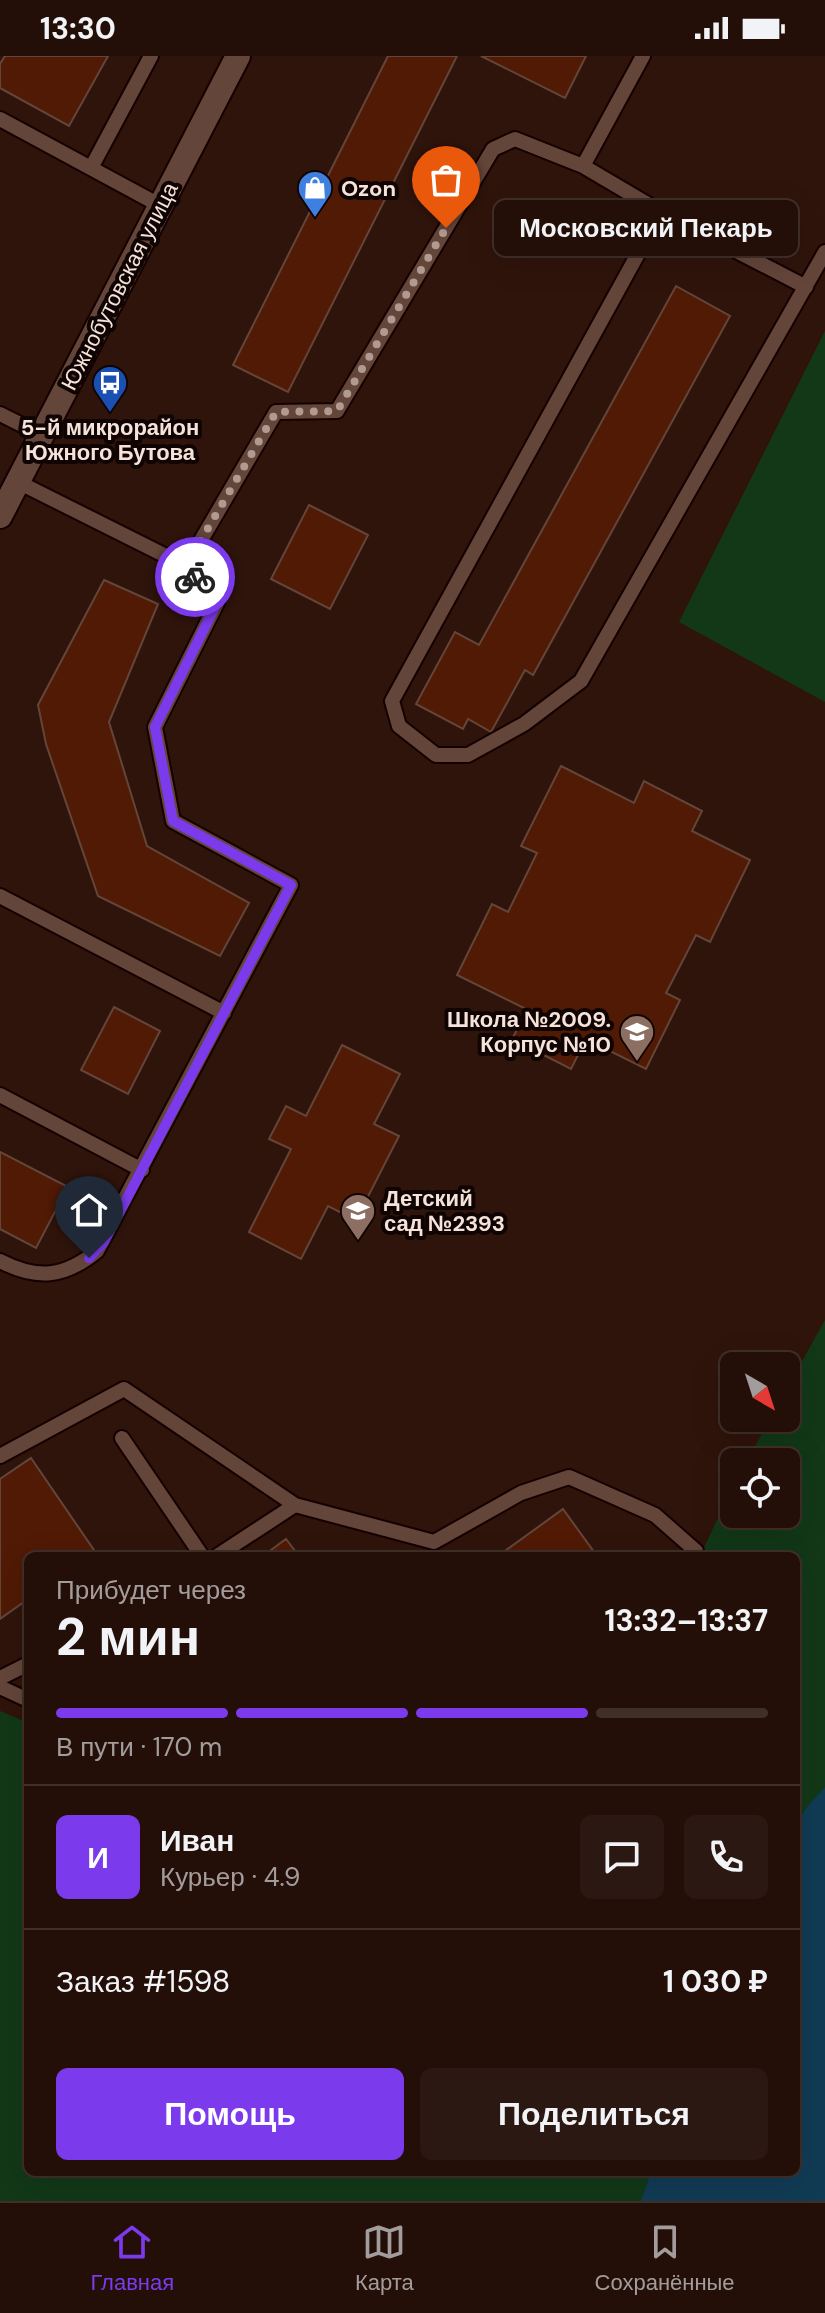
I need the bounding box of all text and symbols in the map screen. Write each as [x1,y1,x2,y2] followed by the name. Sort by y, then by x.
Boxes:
[40,9,116,48] text: 13:30
[412,146,480,228] pin
[424,158,468,202] icon: bag
[296,169,334,219] shop icon: Ozon
[341,174,396,203] place label: Ozon
[54,177,185,395] street label: Южнобутовская улица
[494,200,798,256] callout: Московский Пекарь
[519,211,773,245] text: Московский Пекарь
[91,364,129,414] bus stop icon: 5-й микрорайон Южного Бутова
[21,413,199,467] place label: 5-й микрорайон Южного Бутова
[155,537,235,617] courier
[173,555,217,599] icon: bike
[447,1005,611,1059] place label: Школа №2009. Корпус №10
[618,1013,656,1063] school or university icon: Школа №2009. Корпус №10
[55,1176,123,1258] pin
[384,1184,505,1238] place label: Детский сад №2393
[67,1188,111,1232] icon: home
[339,1192,377,1242] school or university icon: Детский сад №2393
[720,1352,800,1432] north arrow
[720,1352,800,1528] map controls
[720,1448,800,1528] button: locate
[56,1573,246,1607] text: Прибудет через
[604,1601,768,1640] text: 13:32–13:37
[56,1603,200,1671] text: 2 мин
[56,1730,222,1764] text: В пути · 170 m
[580,1815,664,1899] button: chat
[684,1815,768,1899] button: phone
[160,1821,234,1860] text: Иван
[87,1838,109,1877] text: И
[160,1860,300,1894] text: Курьер · 4.9
[56,1962,230,2001] text: Заказ #1598
[663,1962,768,2001] text: 1 030 ₽
[56,2068,404,2160] button: Помощь
[420,2068,768,2160] button: Поделиться
[90,2220,174,2297] tab: Главная
[355,2220,414,2297] tab: Карта
[595,2220,735,2297] tab: Сохранённые

